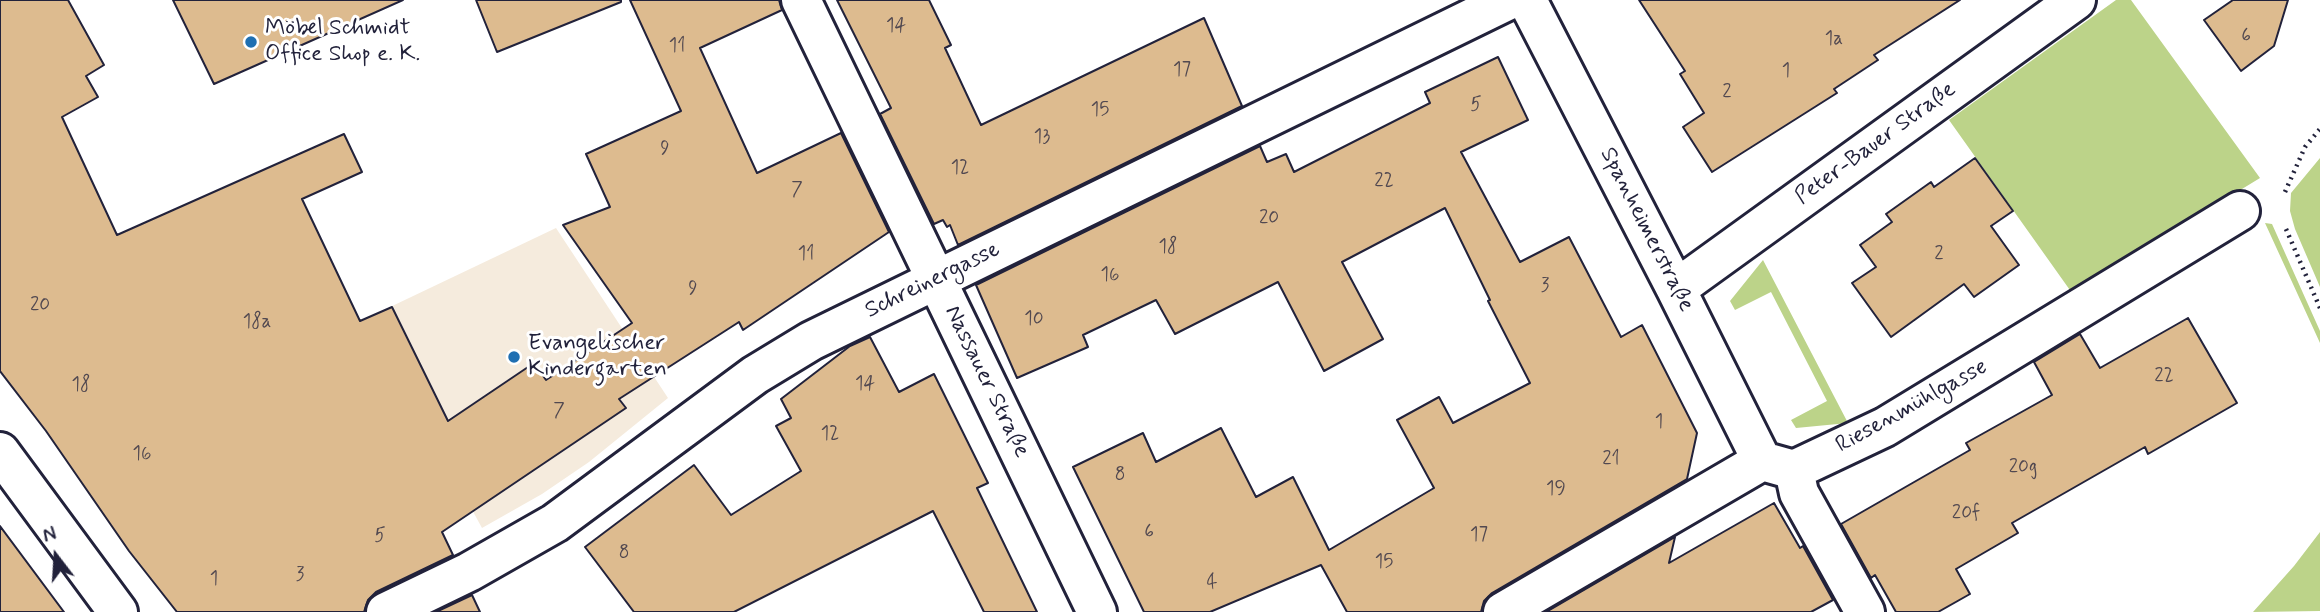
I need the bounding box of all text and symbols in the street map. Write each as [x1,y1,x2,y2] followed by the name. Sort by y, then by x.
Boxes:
[265,15,420,69] place label: Möbel Schmidt Office Shop e. K.
[886,16,906,38] house number: 14
[2241,26,2251,48] house number: 6
[1825,29,1843,51] house number: 1a
[243,34,259,50] marker: Möbel Schmidt Office Shop e. K.
[669,36,685,58] house number: 11
[1173,60,1191,82] house number: 17
[1782,61,1790,83] house number: 1
[1790,77,1962,211] street label: Peter-Bauer Straße
[1722,82,1732,104] house number: 2
[1470,95,1482,117] house number: 5
[1091,100,1109,122] house number: 15
[1034,127,1050,149] house number: 13
[660,139,670,161] house number: 9
[1593,143,1699,317] street label: Spanheimerstraße
[951,158,969,180] house number: 12
[1374,171,1394,193] house number: 22
[791,180,803,202] house number: 7
[1259,208,1279,230] house number: 20
[861,236,1005,326] street label: Schreinergasse
[1159,237,1177,259] house number: 18
[798,244,814,266] house number: 11
[1934,244,1944,266] house number: 2
[1101,265,1119,287] house number: 16
[1541,276,1549,298] house number: 3
[688,279,698,301] house number: 9
[30,295,50,317] house number: 20
[937,302,1035,462] street label: Nassauer Straße
[1024,309,1044,331] house number: 10
[243,312,271,334] house number: 18a
[528,330,667,384] place label: Evangelischer Kindergarten
[506,349,522,365] marker: Evangelischer Kindergarten
[1831,354,1993,460] street label: Riesenmühlgasse
[2154,366,2174,388] house number: 22
[855,374,875,396] house number: 14
[72,375,90,397] house number: 18
[553,401,565,423] house number: 7
[1655,412,1663,434] house number: 1
[821,424,839,446] house number: 12
[133,444,151,466] house number: 16
[1602,449,1620,471] house number: 21
[2009,457,2037,479] house number: 20g
[1115,465,1125,487] house number: 8
[1546,479,1566,501] house number: 19
[1952,503,1980,525] house number: 20f
[21,521,91,591] north arrow
[40,522,59,549] text: N
[1144,522,1154,544] house number: 6
[1470,525,1488,547] house number: 17
[374,526,386,548] house number: 5
[619,543,629,565] house number: 8
[1375,552,1393,574] house number: 15
[296,565,304,587] house number: 3
[210,569,218,591] house number: 1
[1206,573,1218,595] house number: 4

